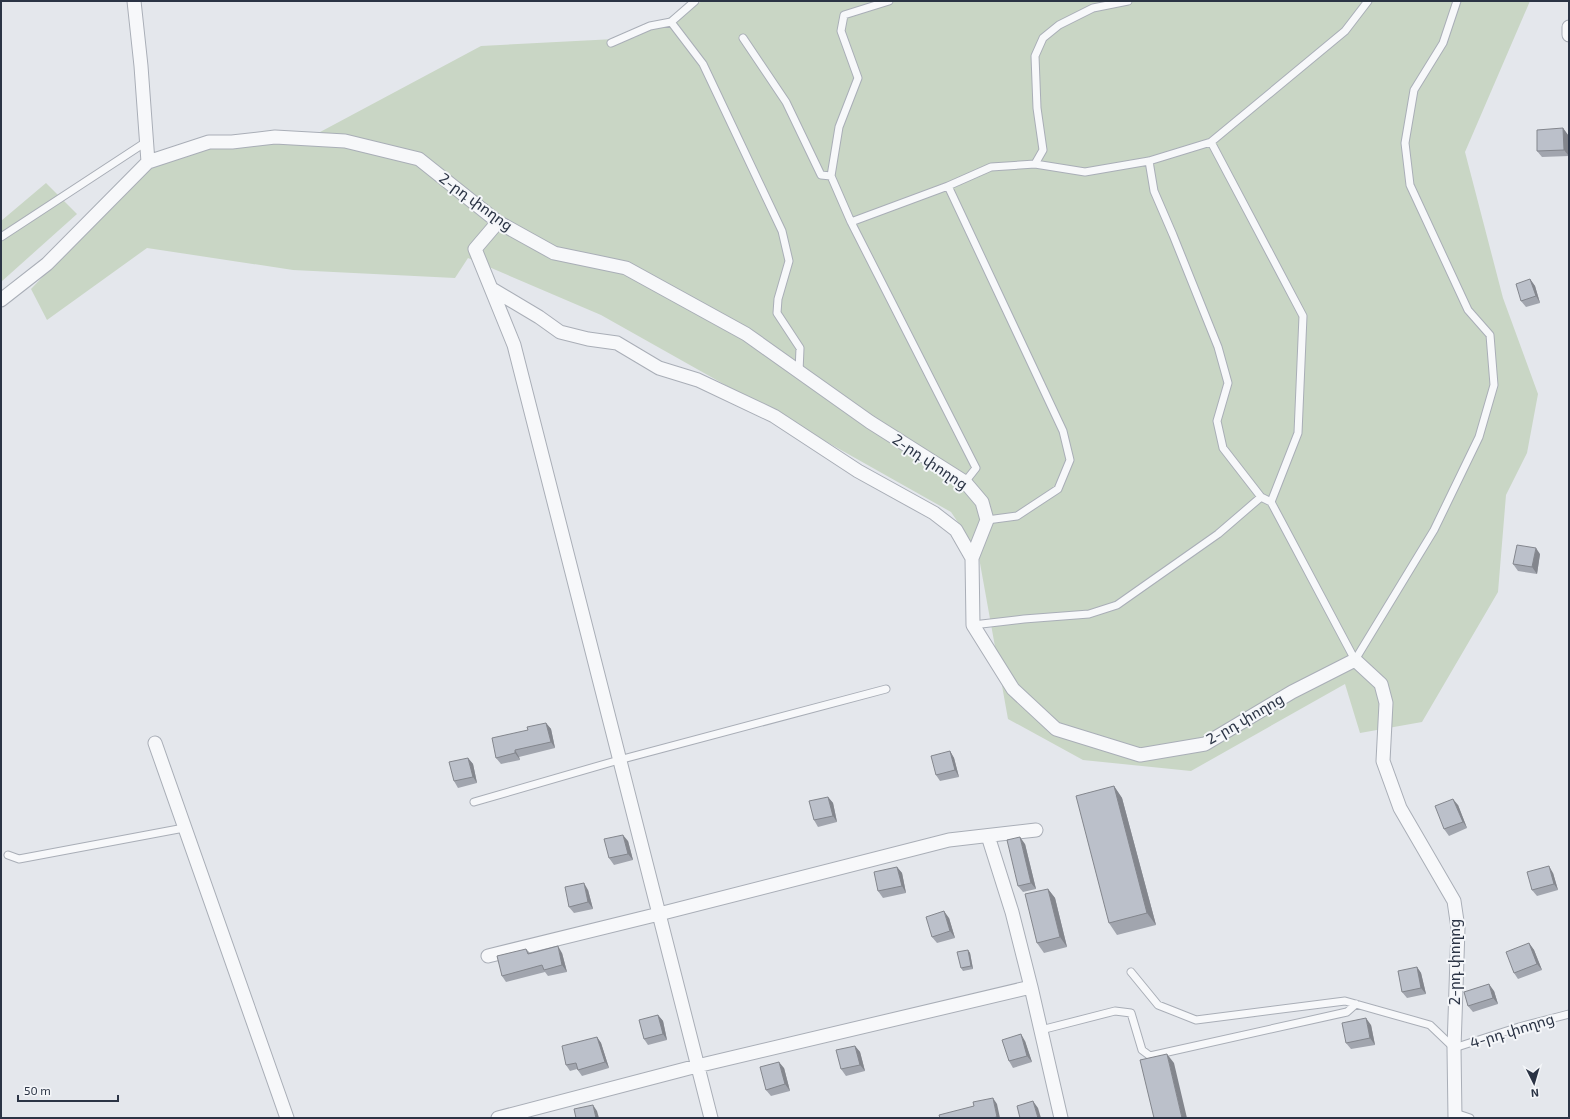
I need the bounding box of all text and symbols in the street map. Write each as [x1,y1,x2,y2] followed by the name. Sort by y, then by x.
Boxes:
[436,168,517,235] street label: 2-րդ փողոց
[889,430,971,494] street label: 2-րդ փողոց
[1203,689,1287,748] street label: 2-րդ փողոց
[1445,919,1464,1005] street label: 2-րդ փողոց
[1467,1009,1556,1052] street label: 4-րդ փողոց
[1514,1063,1554,1103] north arrow
[18,1077,118,1103] scale bar
[24,1083,51,1097] text: 50 m
[1530,1087,1539,1100] text: N

